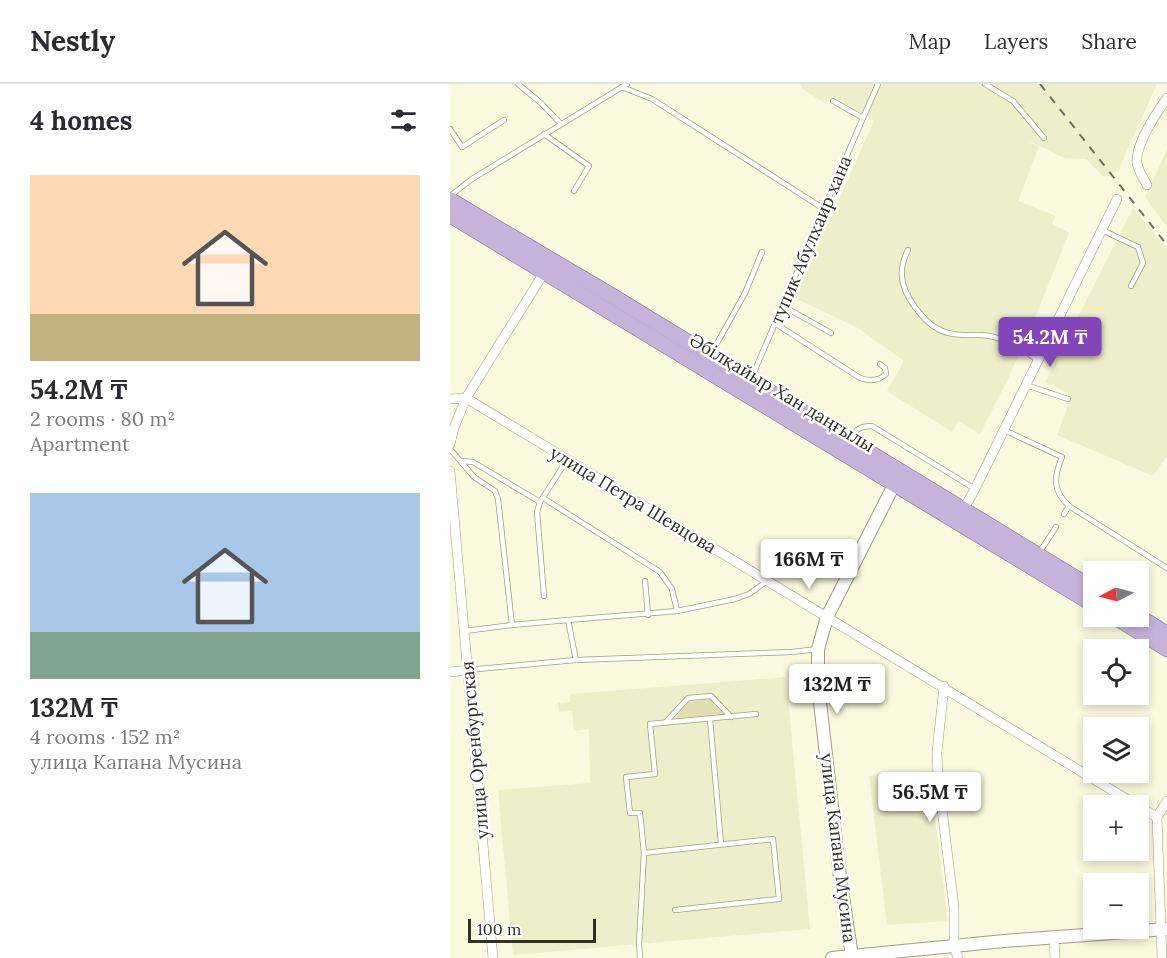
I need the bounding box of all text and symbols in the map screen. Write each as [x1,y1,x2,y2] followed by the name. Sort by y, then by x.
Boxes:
[30,23,115,59] text: Nestly
[908,28,951,55] text: Map
[984,28,1048,55] text: Layers
[1081,28,1137,55] text: Share
[30,104,132,137] text: 4 homes
[387,104,420,137] icon: filters
[765,152,857,328] street label: тупик Абулхаир хана
[171,214,279,322] icon: home
[995,317,1105,368] pin: 54.2M ₸
[1013,324,1087,349] text: 54.2M ₸
[685,328,879,457] street label: Әбілқайыр Хан даңғылы
[30,373,127,406] text: 54.2M ₸
[30,406,175,431] text: 2 rooms · 80 m²
[30,431,130,456] text: Apartment
[546,441,721,558] street label: улица Петра Шевцова
[171,532,279,640] icon: home
[760,539,858,590] pin: 166M ₸
[775,546,843,571] text: 166M ₸
[1083,561,1149,627] north arrow
[1083,561,1149,939] map controls
[1083,639,1149,705] button: locate
[455,660,494,840] street label: улица Оренбургская
[788,664,886,715] pin: 132M ₸
[803,671,871,696] text: 132M ₸
[30,691,118,724] text: 132M ₸
[1083,717,1149,783] button: layers
[30,724,180,749] text: 4 rooms · 152 m²
[30,749,242,774] text: улица Капана Мусина
[815,752,862,944] street label: улица Капана Мусина
[875,772,985,823] pin: 56.5M ₸
[892,779,968,804] text: 56.5M ₸
[1083,795,1149,861] button: +
[1083,873,1149,939] button: −
[468,916,596,944] scale bar
[477,919,521,939] text: 100 m

